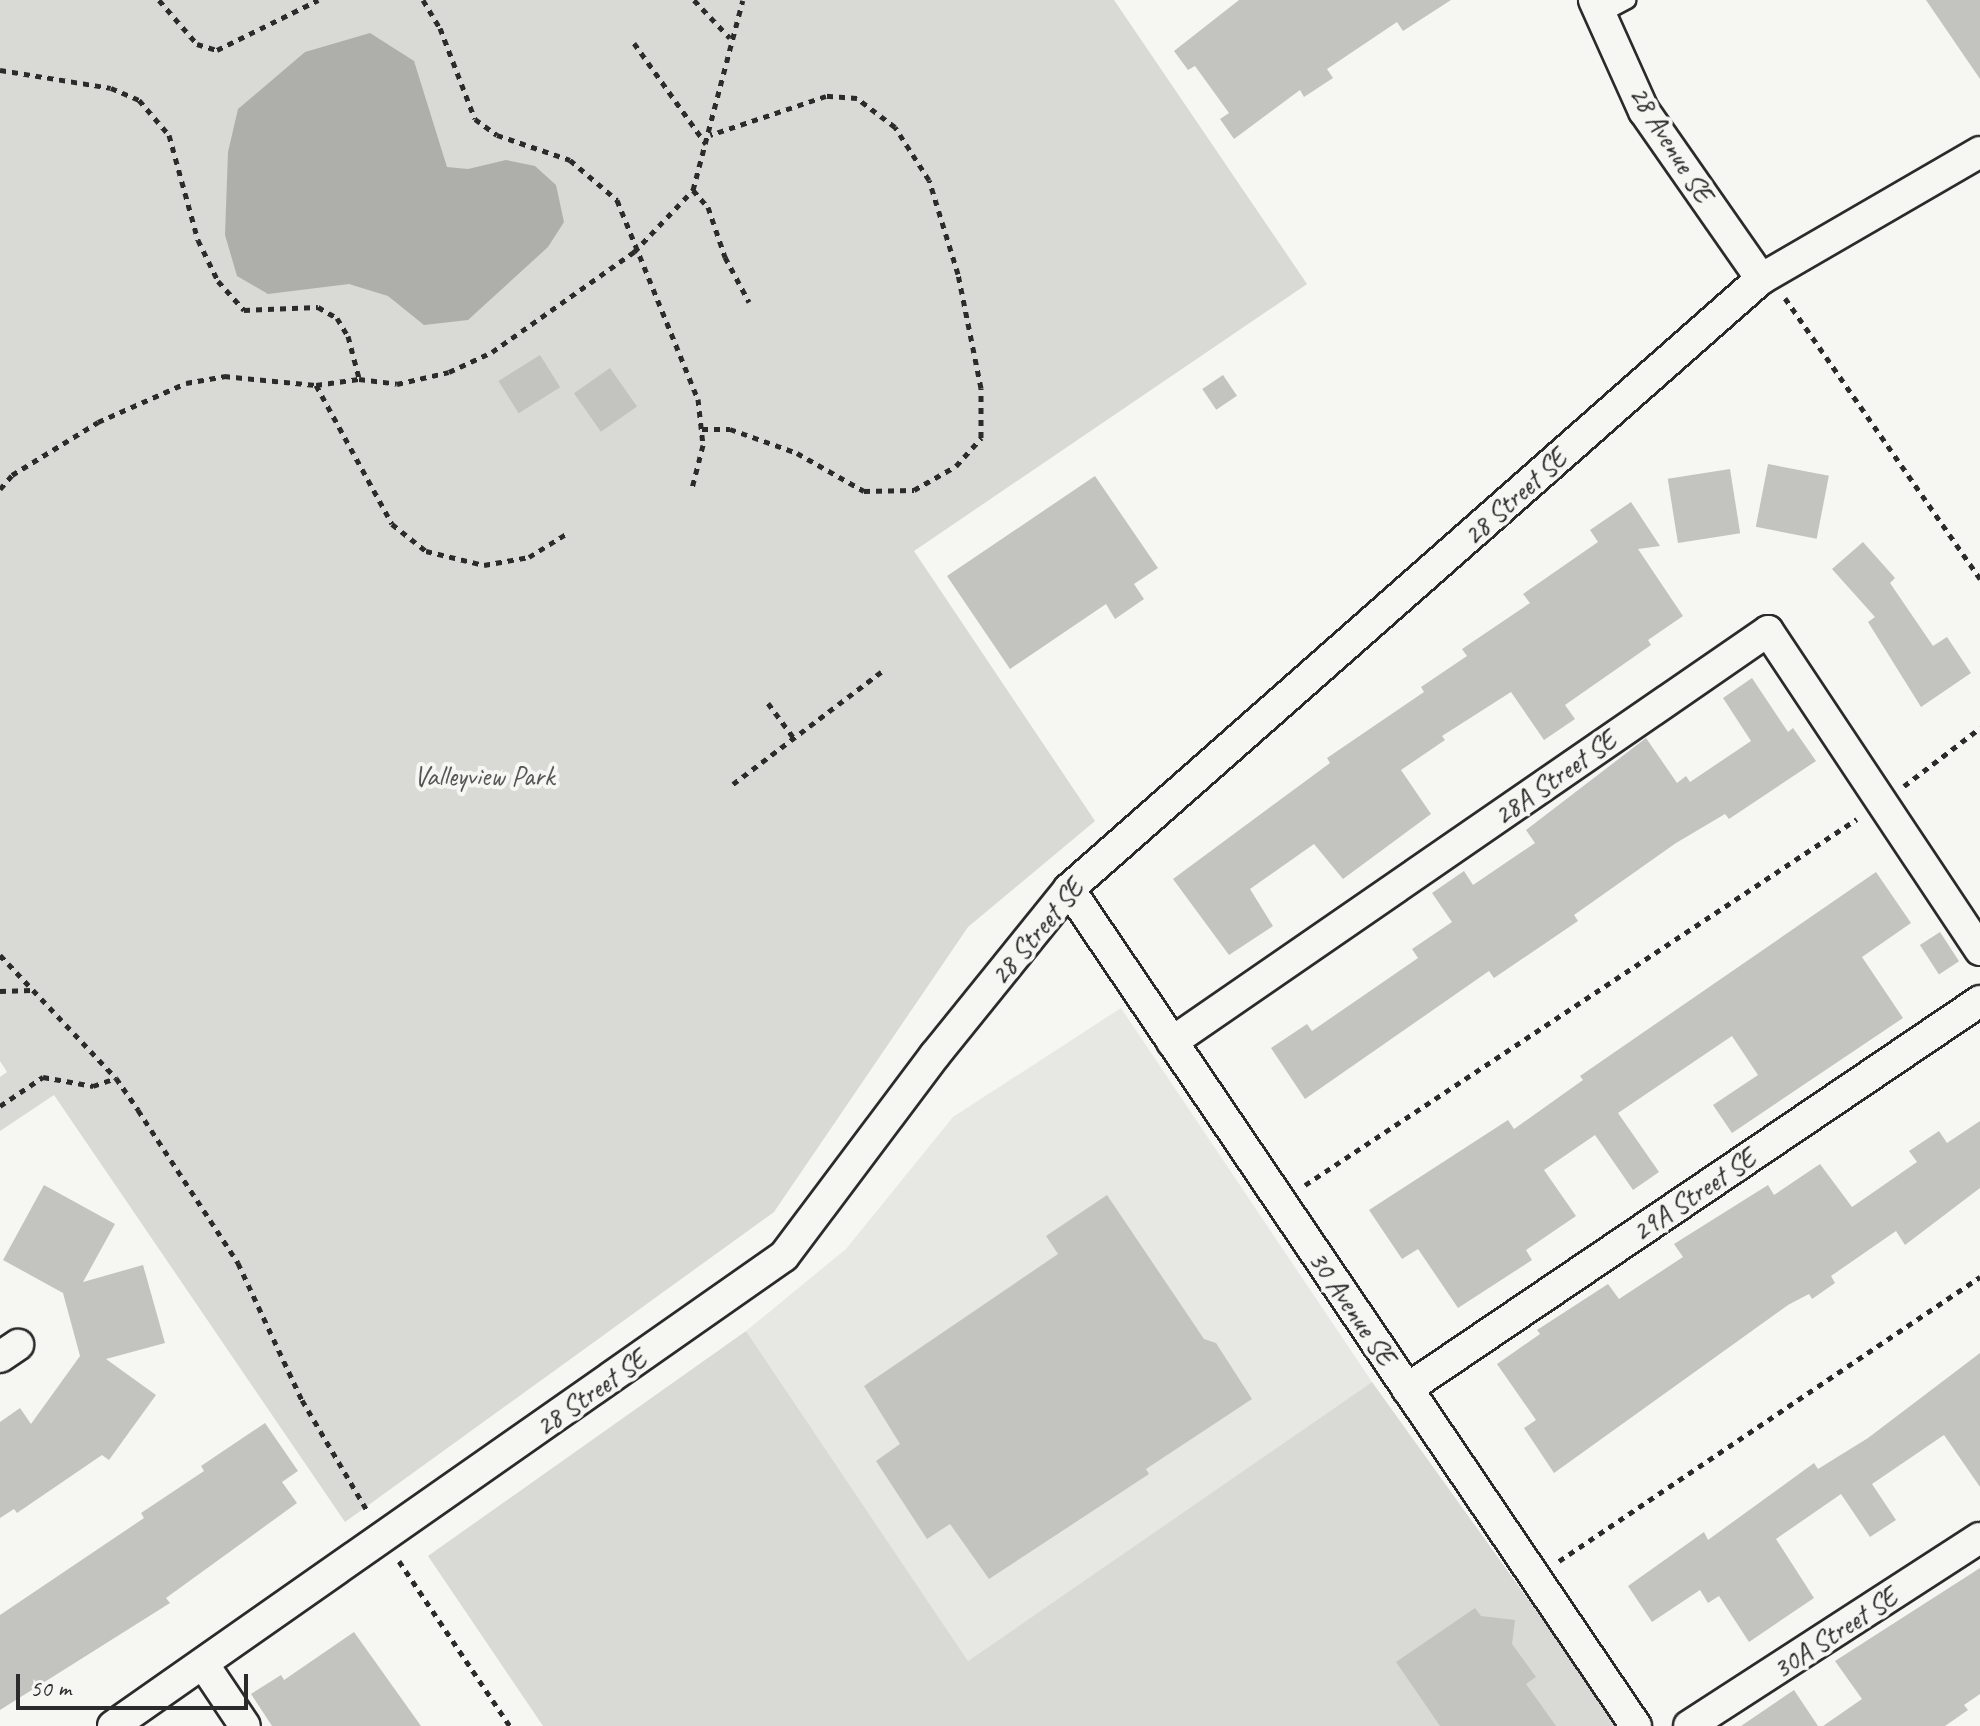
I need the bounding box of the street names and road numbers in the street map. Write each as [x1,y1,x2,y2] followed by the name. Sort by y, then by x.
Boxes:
[1622,79,1720,209] street label: 28 Avenue SE
[1456,442,1574,552] street label: 28 Street SE
[1487,724,1623,832] street label: 28A Street SE
[983,872,1091,992] street label: 28 Street SE
[1626,1141,1762,1249] street label: 29A Street SE
[1301,1244,1403,1372] street label: 30 Avenue SE
[529,1343,653,1443] street label: 28 Street SE
[1766,1580,1904,1686] street label: 30A Street SE

